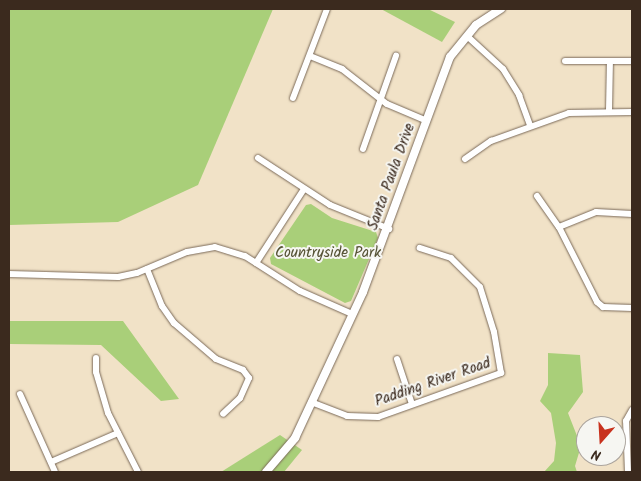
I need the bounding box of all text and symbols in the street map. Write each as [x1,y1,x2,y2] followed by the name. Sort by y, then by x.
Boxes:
[364,121,420,233] street label: Santa Paula Drive
[275,245,381,263] park label: Countryside Park
[373,355,493,411] street label: Padding River Road
[576,416,626,466] north arrow
[589,442,604,466] text: N

